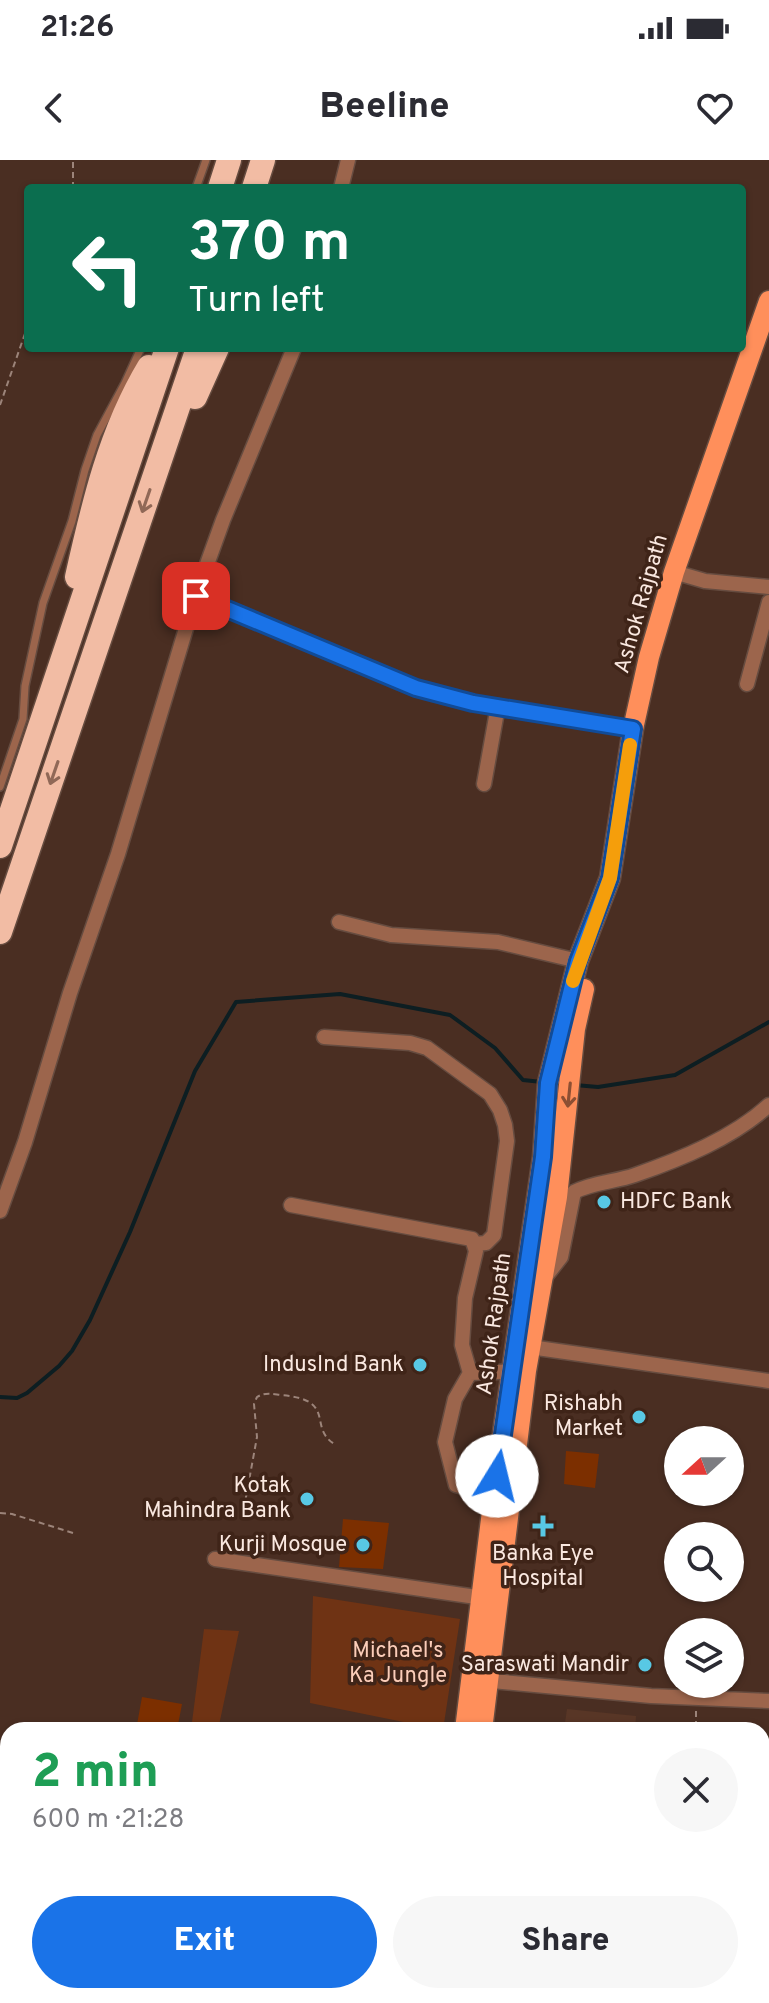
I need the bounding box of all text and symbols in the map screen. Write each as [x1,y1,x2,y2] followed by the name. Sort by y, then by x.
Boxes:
[40,10,114,47] text: 21:26
[319,85,450,131] text: Beeline
[32,86,76,130] icon: back
[693,86,737,130] icon: heart
[188,210,351,280] text: 370 m
[56,216,160,320] icon: left
[188,279,325,325] text: Turn left
[137,489,152,514] one-way arrow
[609,531,675,677] street label: Ashok Rajpath
[162,562,230,630] pin
[174,574,218,618] icon: arrive
[45,760,60,785] one-way arrow
[561,1081,576,1108] one-way arrow
[620,1189,732,1216] place label: HDFC Bank
[595,1193,613,1211] marker: HDFC Bank
[472,1251,518,1397] street label: Ashok Rajpath
[263,1352,404,1379] place label: IndusInd Bank
[411,1356,429,1374] marker: IndusInd Bank
[544,1391,623,1443] place label: Rishabh Market
[630,1408,648,1426] marker: Rishabh Market
[664,1426,744,1506] north arrow
[664,1426,744,1698] map controls
[455,1434,539,1518] position arrow
[144,1473,291,1525] place label: Kotak Mahindra Bank
[298,1490,316,1508] marker: Kotak Mahindra Bank
[532,1515,554,1537] marker: Banka Eye Hospital
[664,1522,744,1602] button: search
[219,1532,347,1559] place label: Kurji Mosque
[354,1536,372,1554] marker: Kurji Mosque
[492,1541,594,1593] place label: Banka Eye Hospital
[664,1618,744,1698] button: layers
[349,1638,447,1690] park label: Michael's Ka Jungle
[461,1652,629,1679] place label: Saraswati Mandir
[636,1656,654,1674] marker: Saraswati Mandir
[32,1744,159,1804] text: 2 min
[654,1748,738,1832] button: close
[32,1804,184,1837] text: 600 m · 21:28
[32,1896,377,1988] button: Exit
[393,1896,738,1988] button: Share

